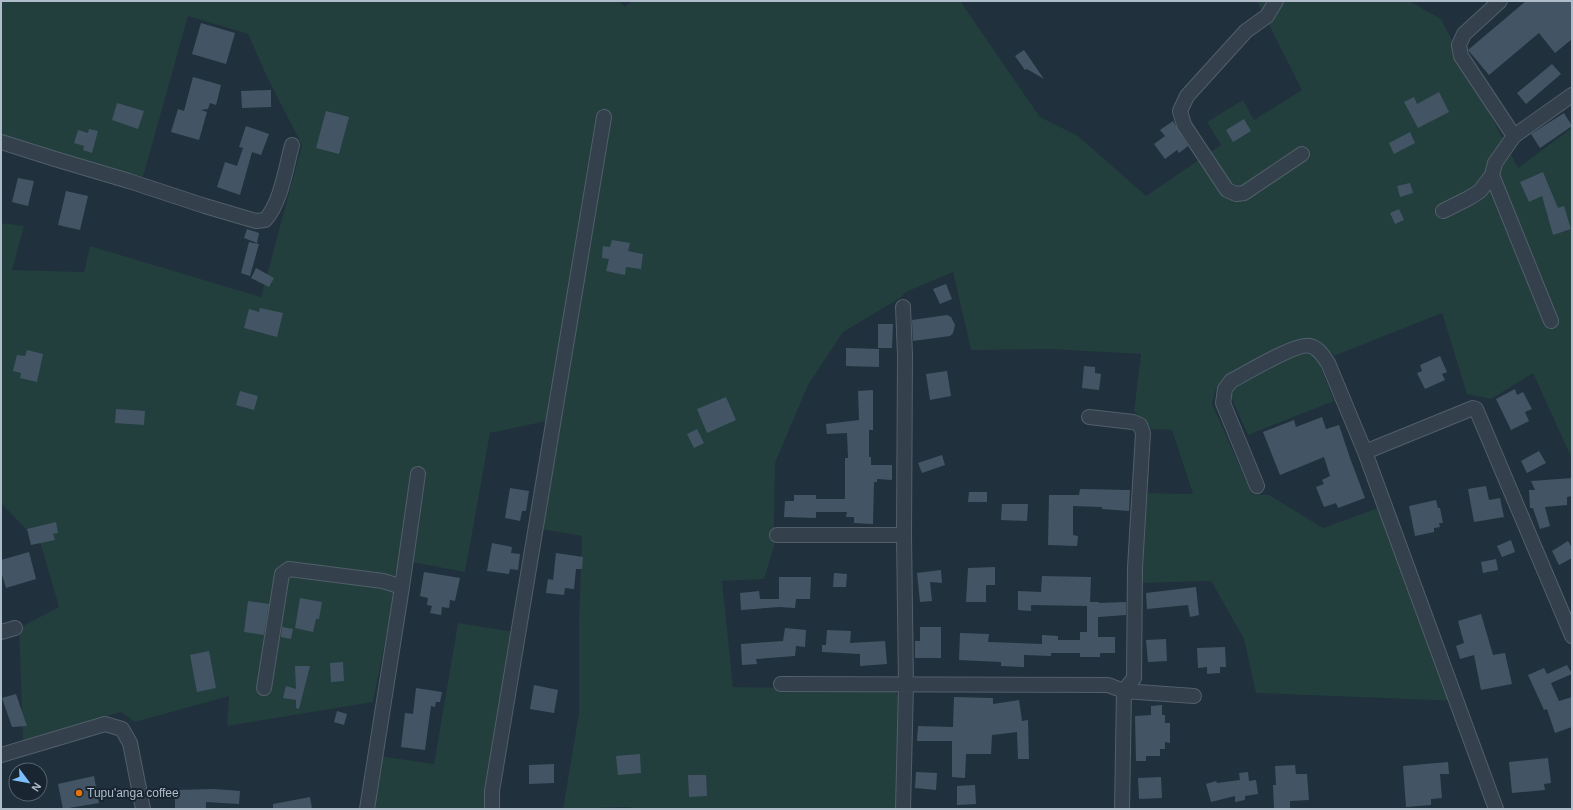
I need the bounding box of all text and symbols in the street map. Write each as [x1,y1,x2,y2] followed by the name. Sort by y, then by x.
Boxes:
[8,762,48,802] north arrow
[29,781,44,794] text: N
[87,786,179,800] place label: Tupu'anga coffee
[74,788,84,798] marker: Tupu'anga coffee

